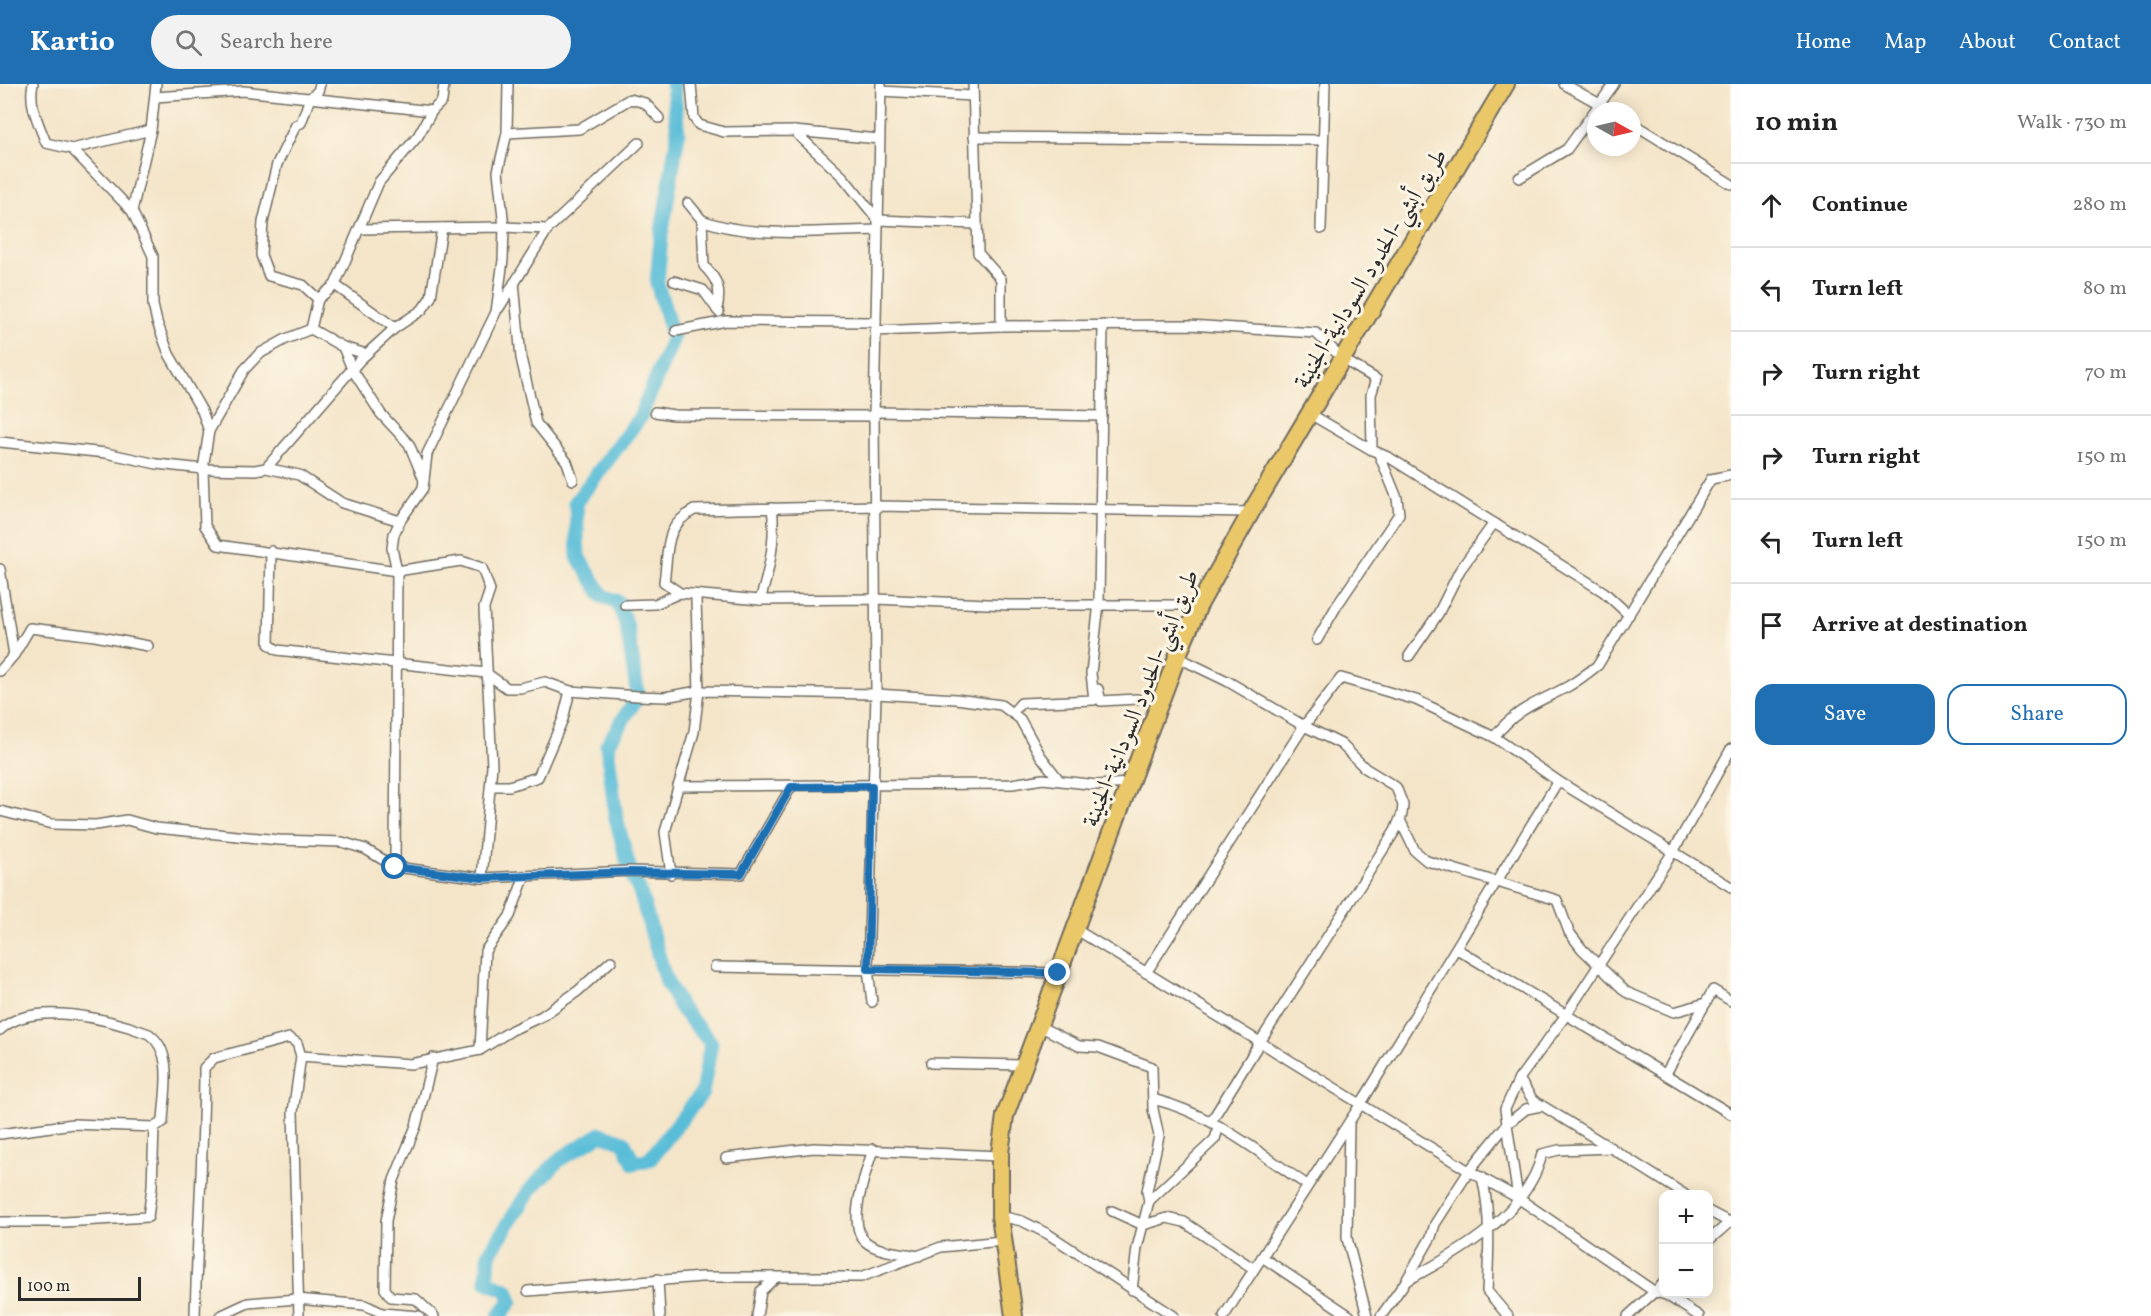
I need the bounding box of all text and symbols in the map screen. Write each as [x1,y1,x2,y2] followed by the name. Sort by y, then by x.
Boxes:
[151,15,571,69] search box
[30,23,115,62] text: Kartio
[172,26,205,59] icon: search
[220,27,333,58] text: Search here
[1796,28,1851,57] text: Home
[1884,28,1926,57] text: Map
[1959,28,2016,57] text: About
[2049,28,2121,57] text: Contact
[1587,102,1641,156] north arrow
[1755,105,1838,141] text: 10 min
[2017,109,2127,137] text: Walk · 730 m
[1285,141,1460,397] street label: طريق أبشي-الحدود السودانية-الجنينة
[1755,189,1788,222] icon: ahead
[1812,190,1908,221] text: Continue
[2072,191,2127,219] text: 280 m
[1755,273,1788,306] icon: left
[1812,274,1903,305] text: Turn left
[2083,275,2127,303] text: 80 m
[1755,357,1788,390] icon: right
[1812,358,1920,389] text: Turn right
[2084,359,2127,387] text: 70 m
[1755,441,1788,474] icon: right
[1812,442,1920,473] text: Turn right
[2076,443,2127,471] text: 150 m
[1755,525,1788,558] icon: left
[1812,526,1903,557] text: Turn left
[2076,527,2127,555] text: 150 m
[1073,564,1212,834] street label: طريق أبشي-الحدود السودانية-الجنينة
[1755,609,1788,642] icon: arrive
[1812,610,2028,641] text: Arrive at destination
[1755,684,1935,745] button: Save
[1947,684,2127,745] button: Share
[381,853,407,879] route start
[1044,959,1070,985] route end
[1659,1190,1713,1298] map controls
[1659,1190,1713,1244] button: +
[1659,1244,1713,1298] button: −
[18,1274,141,1302] scale bar
[27,1276,70,1298] text: 100 m

